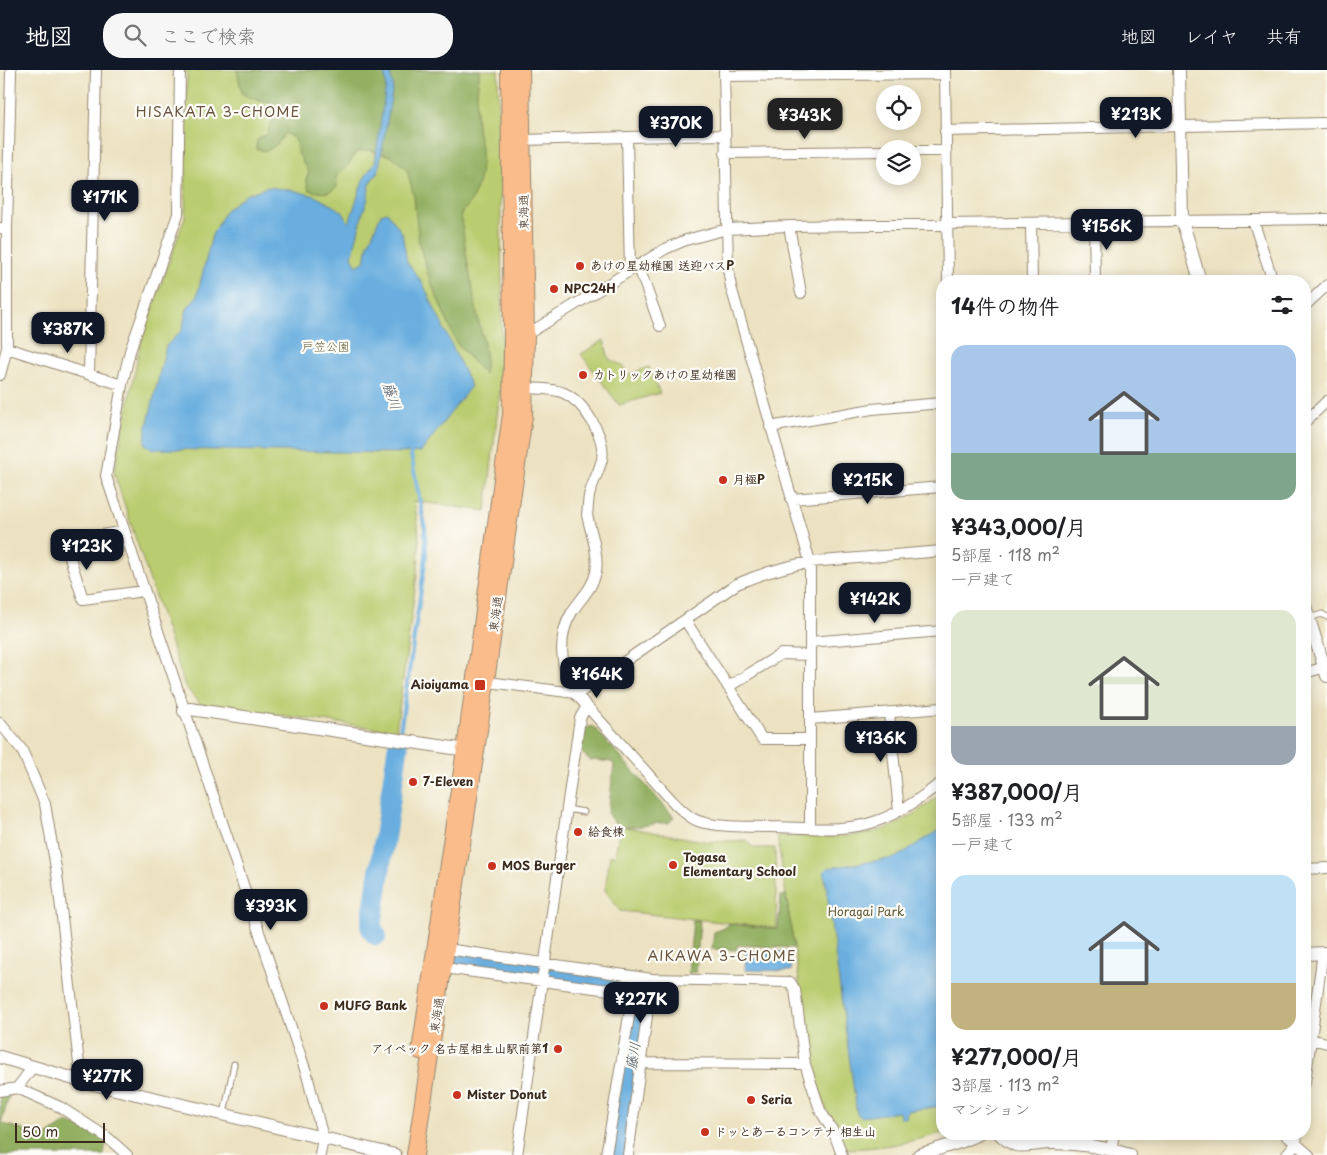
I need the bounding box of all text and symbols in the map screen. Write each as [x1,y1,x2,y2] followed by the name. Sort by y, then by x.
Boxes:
[103,13,453,58] search box
[25,17,73,53] text: 地図
[121,21,149,49] icon: search
[161,21,256,49] text: ここで検索
[1121,22,1157,49] text: 地図
[1185,22,1238,49] text: レイヤ
[1266,22,1302,49] text: 共有
[876,85,921,185] map controls
[876,85,921,130] button: locate
[1101,97,1171,139] pin: ¥213K
[770,98,840,140] pin: ¥343K
[136,101,300,122] district label: HISAKATA 3-CHOME
[1111,101,1161,125] text: ¥213K
[778,102,832,126] text: ¥343K
[641,106,711,148] pin: ¥370K
[650,110,702,134] text: ¥370K
[876,140,921,185] button: layers
[70,180,140,222] pin: ¥171K
[82,184,128,208] text: ¥171K
[514,194,532,230] street label: 東海通
[1072,208,1142,251] pin: ¥156K
[1082,213,1132,237] text: ¥156K
[590,256,734,274] place label: あけの星幼稚園 送迎バスP
[574,260,586,272] marker: あけの星幼稚園 送迎バスP
[564,279,616,297] place label: NPC24H
[548,283,560,295] marker: NPC24H
[951,289,1059,321] text: 14件の物件
[1268,291,1296,319] icon: filters
[33,312,103,354] pin: ¥387K
[42,316,94,340] text: ¥387K
[302,337,350,355] park label: 戸笠公園
[593,365,737,383] place label: カトリックあけの星幼稚園
[577,369,589,381] marker: カトリックあけの星幼稚園
[1079,378,1169,468] icon: home
[378,379,407,412] water label: 藤川
[833,462,903,505] pin: ¥215K
[843,467,893,491] text: ¥215K
[733,470,765,488] place label: 月極P
[717,474,729,486] marker: 月極P
[951,510,1087,542] text: ¥343,000/月
[52,528,122,571] pin: ¥123K
[62,533,112,557] text: ¥123K
[951,542,1060,566] text: 5部屋 · 118 m²
[951,566,1015,590] text: 一戸建て
[840,582,910,624] pin: ¥142K
[850,586,900,610] text: ¥142K
[484,595,506,633] street label: 東海通
[1079,643,1169,733] icon: home
[562,656,632,699] pin: ¥164K
[571,661,623,685] text: ¥164K
[411,675,470,693] place label: Aioiyama
[473,678,487,692] marker: Aioiyama
[846,720,916,763] pin: ¥136K
[856,725,906,749] text: ¥136K
[423,772,473,790] place label: 7-Eleven
[951,775,1083,807] text: ¥387,000/月
[407,776,419,788] marker: 7-Eleven
[951,807,1063,831] text: 5部屋 · 133 m²
[588,822,624,840] place label: 給食棟
[572,826,584,838] marker: 給食棟
[951,831,1015,855] text: 一戸建て
[683,848,796,880] place label: Togasa Elementary School
[502,856,577,874] place label: MOS Burger
[667,859,679,871] marker: Togasa Elementary School
[486,860,498,872] marker: MOS Burger
[236,888,306,931] pin: ¥393K
[245,893,297,917] text: ¥393K
[828,902,904,920] park label: Horagai Park
[1079,908,1169,998] icon: home
[647,945,797,966] district label: AIKAWA 3-CHOME
[606,982,676,1024] pin: ¥227K
[615,986,667,1010] text: ¥227K
[334,996,407,1014] place label: MUFG Bank
[424,996,448,1034] street label: 東海通
[318,1000,330,1012] marker: MUFG Bank
[371,1039,548,1057] place label: アイペック 名古屋相生山駅前第1
[620,1040,645,1071] water label: 藤川
[951,1040,1082,1072] text: ¥277,000/月
[552,1043,564,1055] marker: アイペック 名古屋相生山駅前第1
[72,1058,142,1101] pin: ¥277K
[82,1063,132,1087] text: ¥277K
[951,1072,1060,1096] text: 3部屋 · 113 m²
[467,1085,547,1103] place label: Mister Donut
[451,1089,463,1101] marker: Mister Donut
[761,1090,793,1108] place label: Seria
[745,1094,757,1106] marker: Seria
[951,1096,1030,1120] text: マンション
[15,1120,105,1143] scale bar
[22,1121,58,1142] text: 50 m
[715,1122,876,1140] place label: ドッとあーるコンテナ 相生山
[699,1126,711,1138] marker: ドッとあーるコンテナ 相生山

